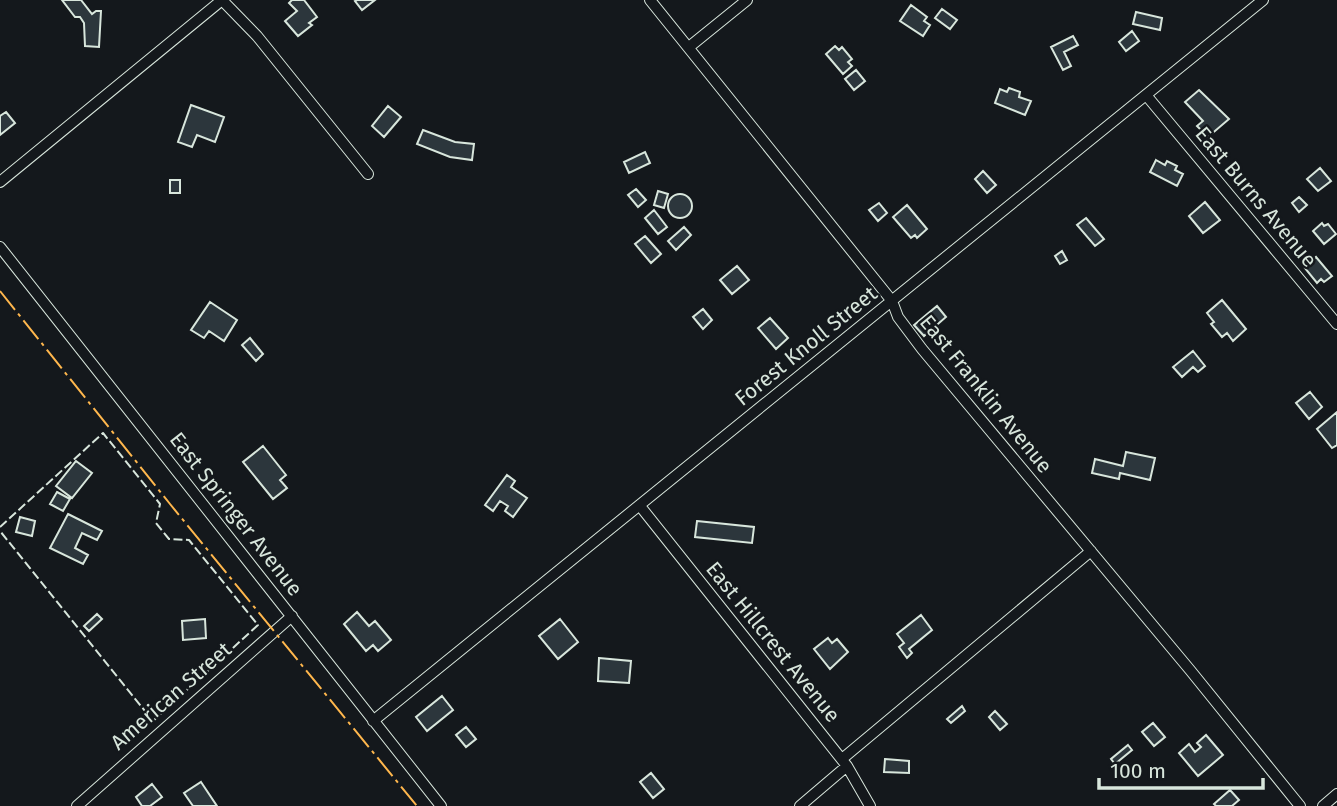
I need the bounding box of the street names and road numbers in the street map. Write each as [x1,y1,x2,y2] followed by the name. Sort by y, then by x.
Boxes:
[1190,121,1322,273] street label: East Burns Avenue
[730,280,883,411] street label: Forest Knoll Street
[914,310,1058,478] street label: East Franklin Avenue
[164,427,308,601] street label: East Springer Avenue
[700,556,846,728] street label: East Hillcrest Avenue
[105,636,237,756] street label: American Street

